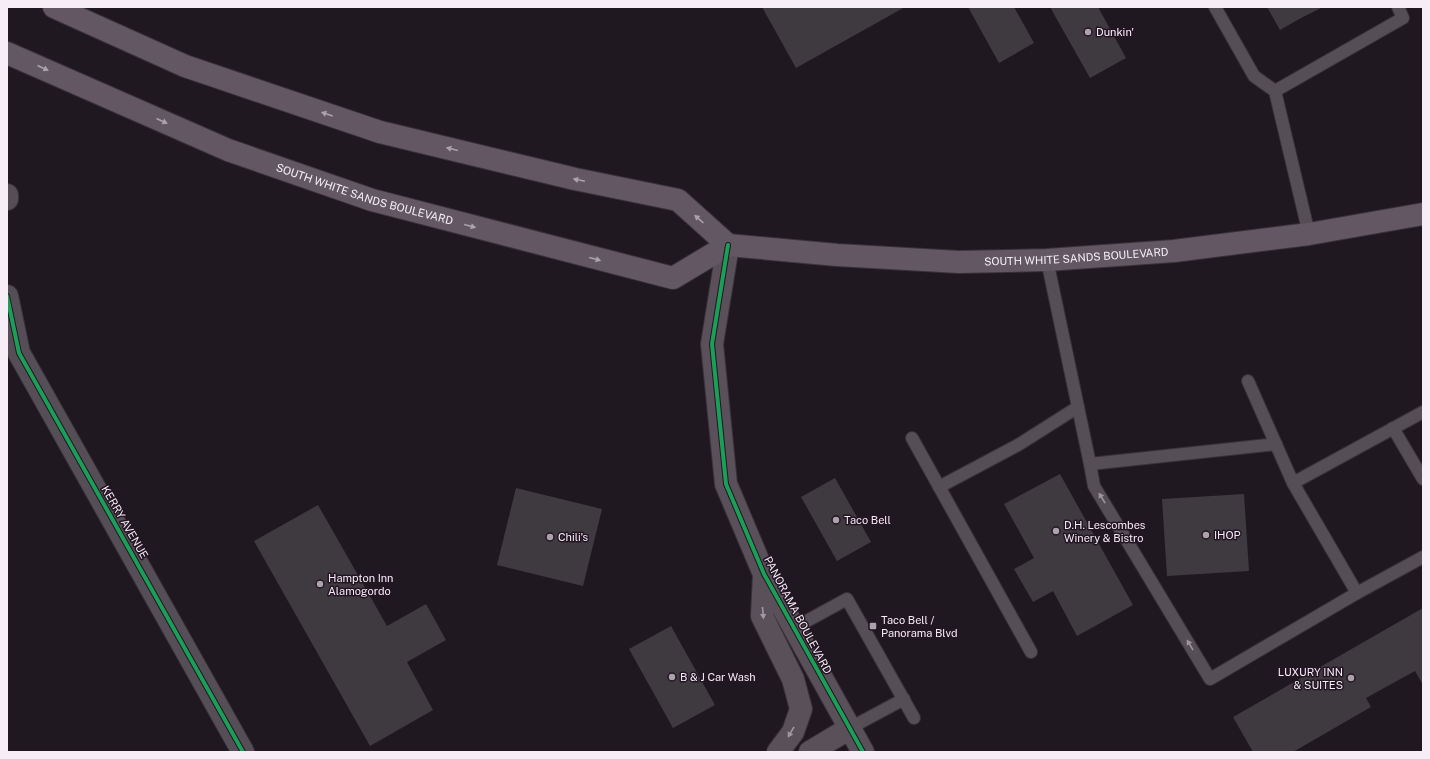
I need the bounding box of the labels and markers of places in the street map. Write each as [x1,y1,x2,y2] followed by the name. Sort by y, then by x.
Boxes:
[1096,26,1134,38] place label: Dunkin'
[1083,27,1093,37] marker: Dunkin'
[844,514,891,526] place label: Taco Bell
[831,515,841,525] marker: Taco Bell
[1064,519,1146,544] place label: D.H. Lescombes Winery & Bistro
[1051,526,1061,536] marker: D.H. Lescombes Winery & Bistro
[1214,529,1241,541] place label: IHOP
[1201,530,1211,540] marker: IHOP
[558,531,589,543] place label: Chili's
[545,532,555,542] marker: Chili's
[328,572,393,597] place label: Hampton Inn Alamogordo
[315,579,325,589] marker: Hampton Inn Alamogordo
[881,614,957,639] place label: Taco Bell / Panorama Blvd
[868,621,878,631] marker: Taco Bell / Panorama Blvd
[1278,666,1343,691] place label: LUXURY INN & SUITES
[680,671,756,683] place label: B & J Car Wash
[667,672,677,682] marker: B & J Car Wash
[1346,673,1356,683] marker: LUXURY INN & SUITES

